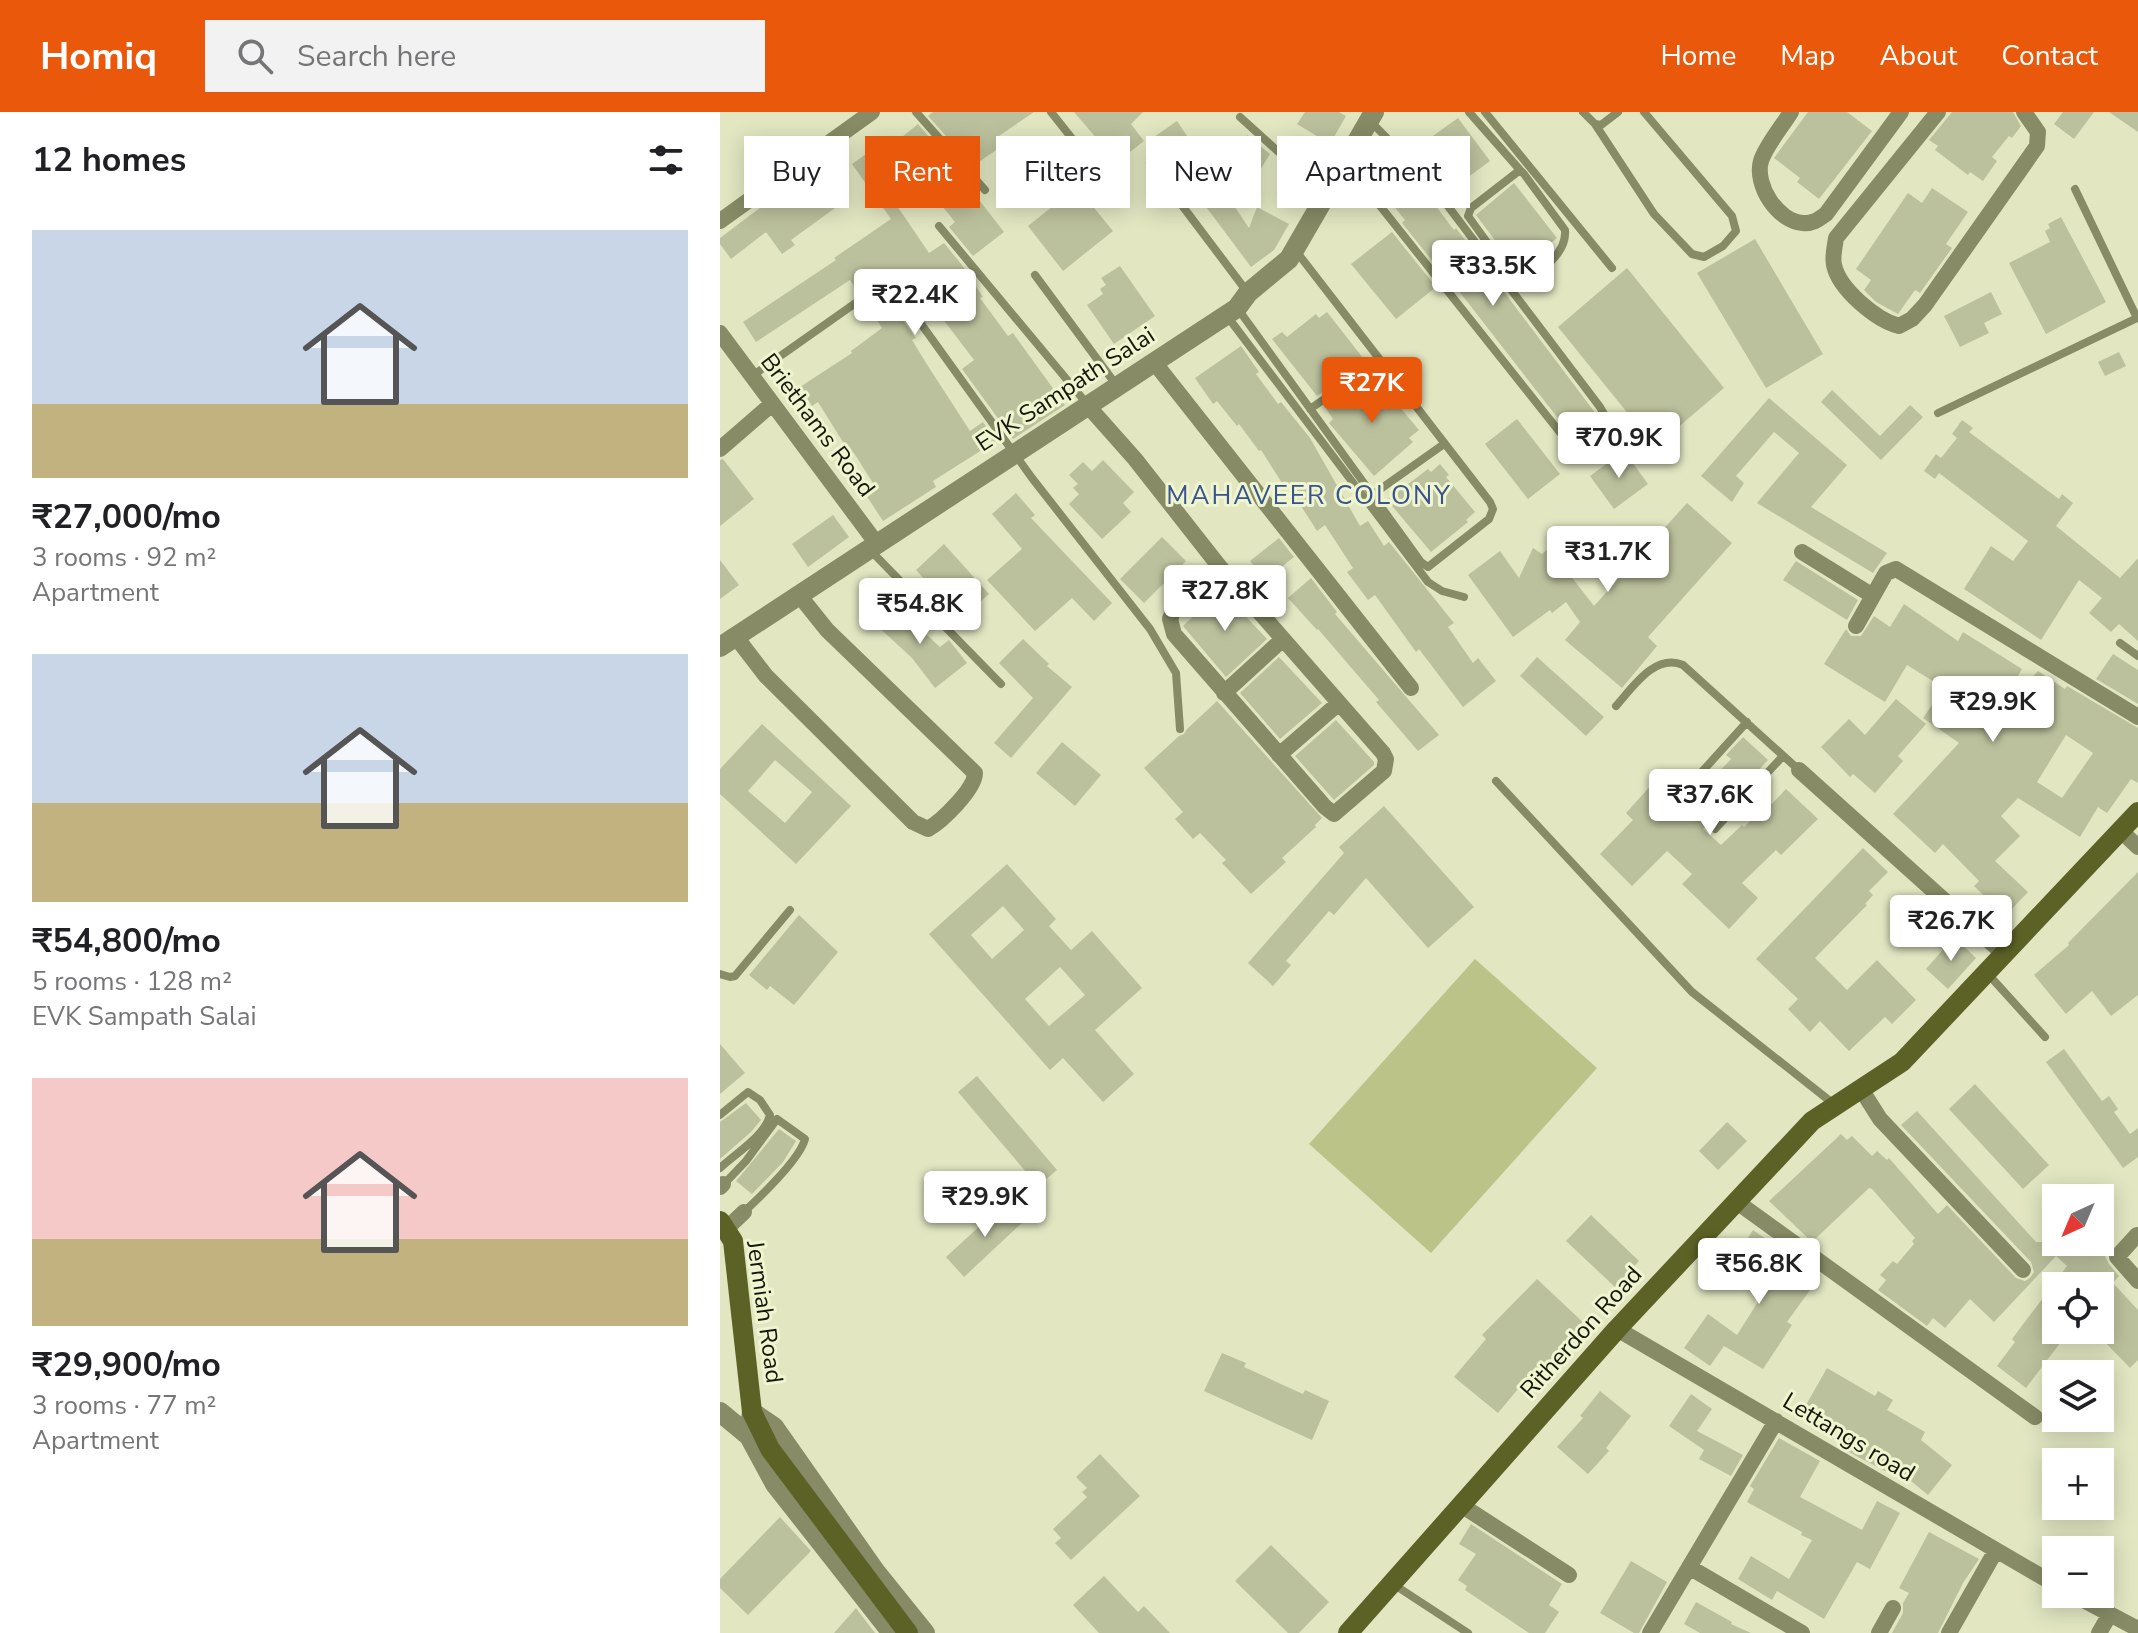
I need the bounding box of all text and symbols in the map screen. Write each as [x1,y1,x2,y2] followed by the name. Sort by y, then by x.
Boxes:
[205,20,765,92] search box
[40,31,157,82] text: Homiq
[233,34,277,78] icon: search
[297,36,456,77] text: Search here
[1661,37,1736,75] text: Home
[1780,37,1835,75] text: Map
[1879,37,1957,75] text: About
[2001,37,2098,75] text: Contact
[744,136,849,208] chip: Buy
[865,136,980,208] chip: Rent
[996,136,1130,208] chip: Filters
[1146,136,1261,208] chip: New
[1277,136,1470,208] chip: Apartment
[32,137,186,183] text: 12 homes
[644,138,688,182] icon: filters
[1428,240,1558,308] pin: ₹33.5K
[1450,248,1536,283] text: ₹33.5K
[850,269,980,337] pin: ₹22.4K
[872,277,958,312] text: ₹22.4K
[288,282,432,426] icon: home
[969,319,1161,459] street label: EVK Sampath Salai
[753,347,883,503] street label: Briethams Road
[1325,357,1419,425] pin: ₹27K
[1340,365,1404,400] text: ₹27K
[1554,412,1684,480] pin: ₹70.9K
[1576,420,1662,455] text: ₹70.9K
[1166,478,1452,513] district label: MAHAVEER COLONY
[32,494,221,540] text: ₹27,000/mo
[1543,526,1673,594] pin: ₹31.7K
[1565,534,1651,569] text: ₹31.7K
[32,540,216,575] text: 3 rooms · 92 m²
[1160,565,1290,633] pin: ₹27.8K
[1182,573,1268,608] text: ₹27.8K
[32,575,159,610] text: Apartment
[855,578,985,646] pin: ₹54.8K
[877,586,963,621] text: ₹54.8K
[1928,676,2058,744] pin: ₹29.9K
[1950,684,2036,719] text: ₹29.9K
[288,706,432,850] icon: home
[1645,769,1775,837] pin: ₹37.6K
[1667,777,1753,812] text: ₹37.6K
[1886,895,2016,963] pin: ₹26.7K
[1908,903,1994,938] text: ₹26.7K
[32,918,221,964] text: ₹54,800/mo
[32,964,232,999] text: 5 rooms · 128 m²
[32,999,257,1034] text: EVK Sampath Salai
[288,1130,432,1274] icon: home
[920,1171,1050,1239] pin: ₹29.9K
[942,1179,1028,1214] text: ₹29.9K
[2042,1184,2114,1256] north arrow
[2042,1184,2114,1608] map controls
[739,1238,791,1385] street label: Jermiah Road
[1694,1238,1824,1306] pin: ₹56.8K
[1716,1246,1802,1281] text: ₹56.8K
[1513,1259,1649,1405] street label: Ritherdon Road
[2042,1272,2114,1344] button: locate
[32,1342,221,1388] text: ₹29,900/mo
[2042,1360,2114,1432] button: layers
[1777,1385,1921,1489] street label: Lettangs road
[32,1388,216,1423] text: 3 rooms · 77 m²
[32,1423,159,1458] text: Apartment
[2042,1448,2114,1520] button: +
[2042,1536,2114,1608] button: −

